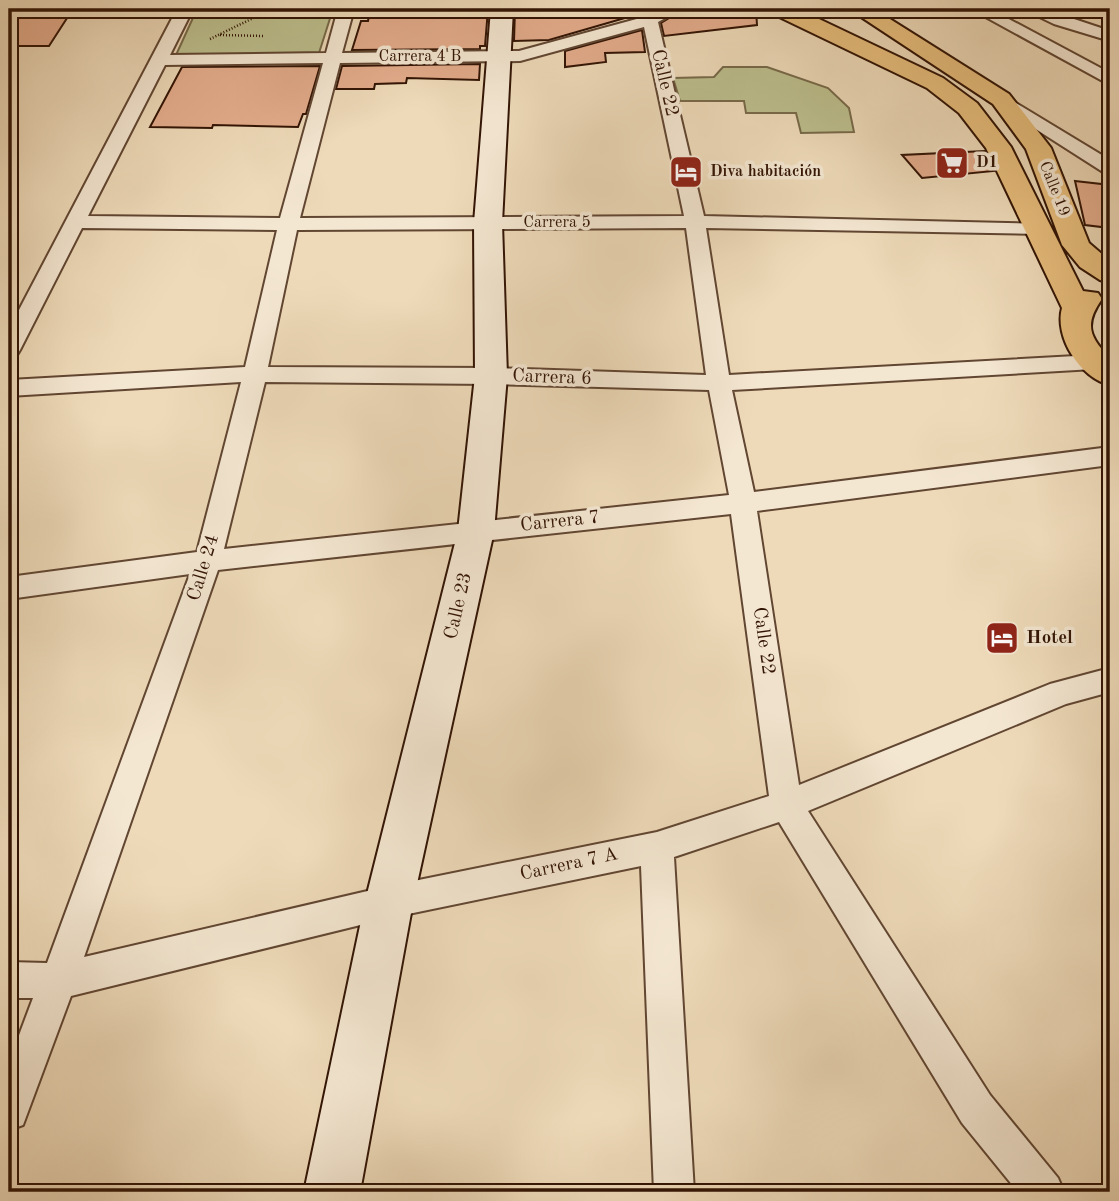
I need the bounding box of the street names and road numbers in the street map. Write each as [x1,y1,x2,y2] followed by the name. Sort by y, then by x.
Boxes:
[647,47,681,119] street label: Calle 22
[379,49,461,65] street label: Carrera 4 B
[1036,159,1072,219] street label: Calle 19
[523,215,591,231] street label: Carrera 5
[512,367,592,389] street label: Carrera 6
[519,508,601,536] street label: Carrera 7
[185,532,223,604] street label: Calle 24
[442,570,476,642] street label: Calle 23
[749,606,777,676] street label: Calle 22
[518,845,620,885] street label: Carrera 7 A

